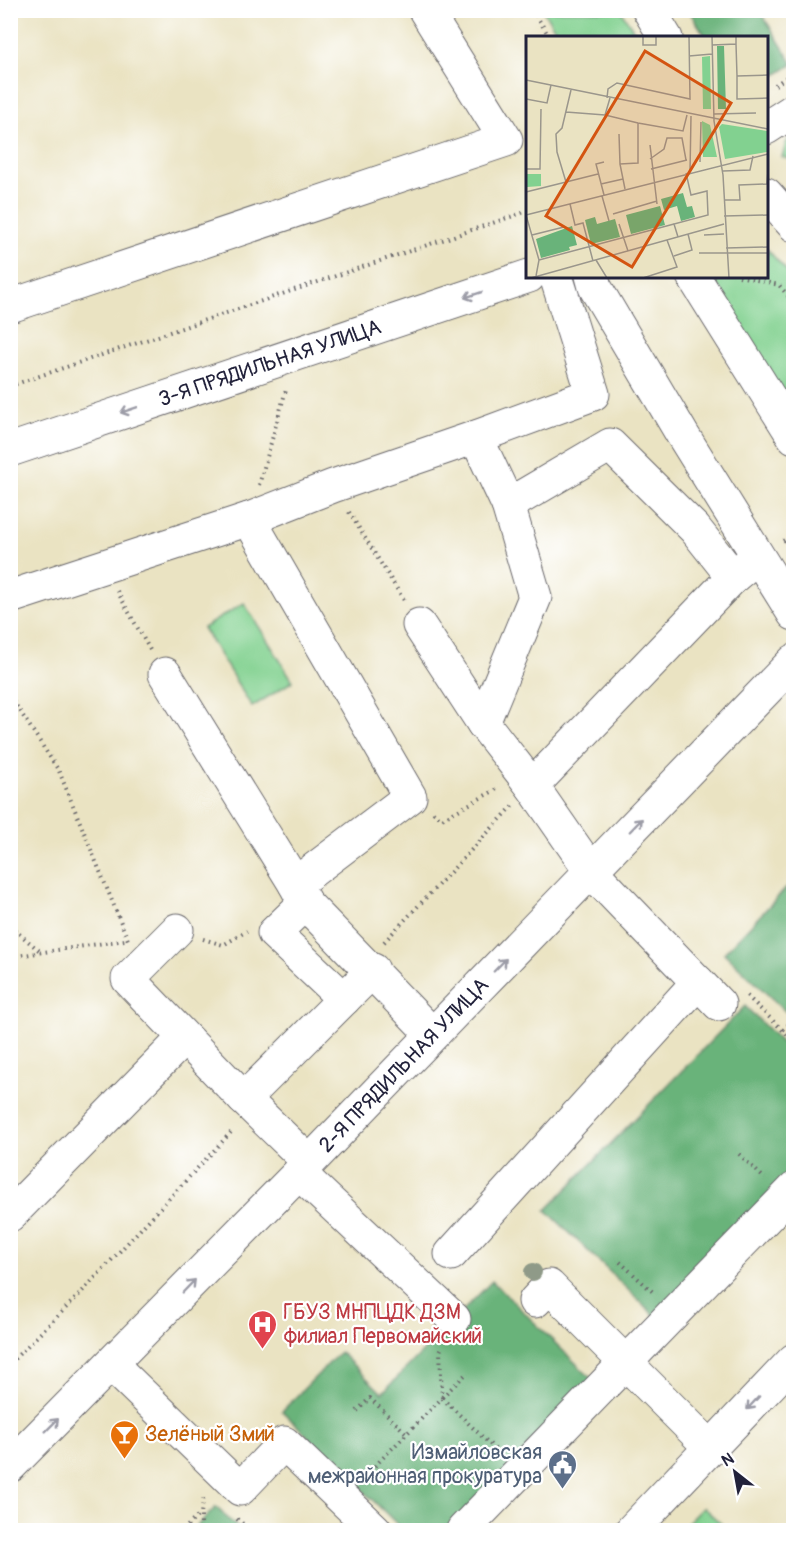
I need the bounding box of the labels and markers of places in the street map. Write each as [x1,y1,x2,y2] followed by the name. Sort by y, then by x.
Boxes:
[283,1299,482,1350] place label: ГБУЗ МНПЦДК ДЗМ филиал Первомайский
[246,1308,278,1350] hospital icon: ГБУЗ МНПЦДК ДЗМ филиал Первомайский
[108,1418,140,1460] bar icon: Зелёный Змий
[145,1421,275,1448] place label: Зелёный Змий
[308,1439,542,1490] place label: Измайловская межрайонная прокуратура
[547,1448,579,1490] public building icon: Измайловская межрайонная прокуратура

